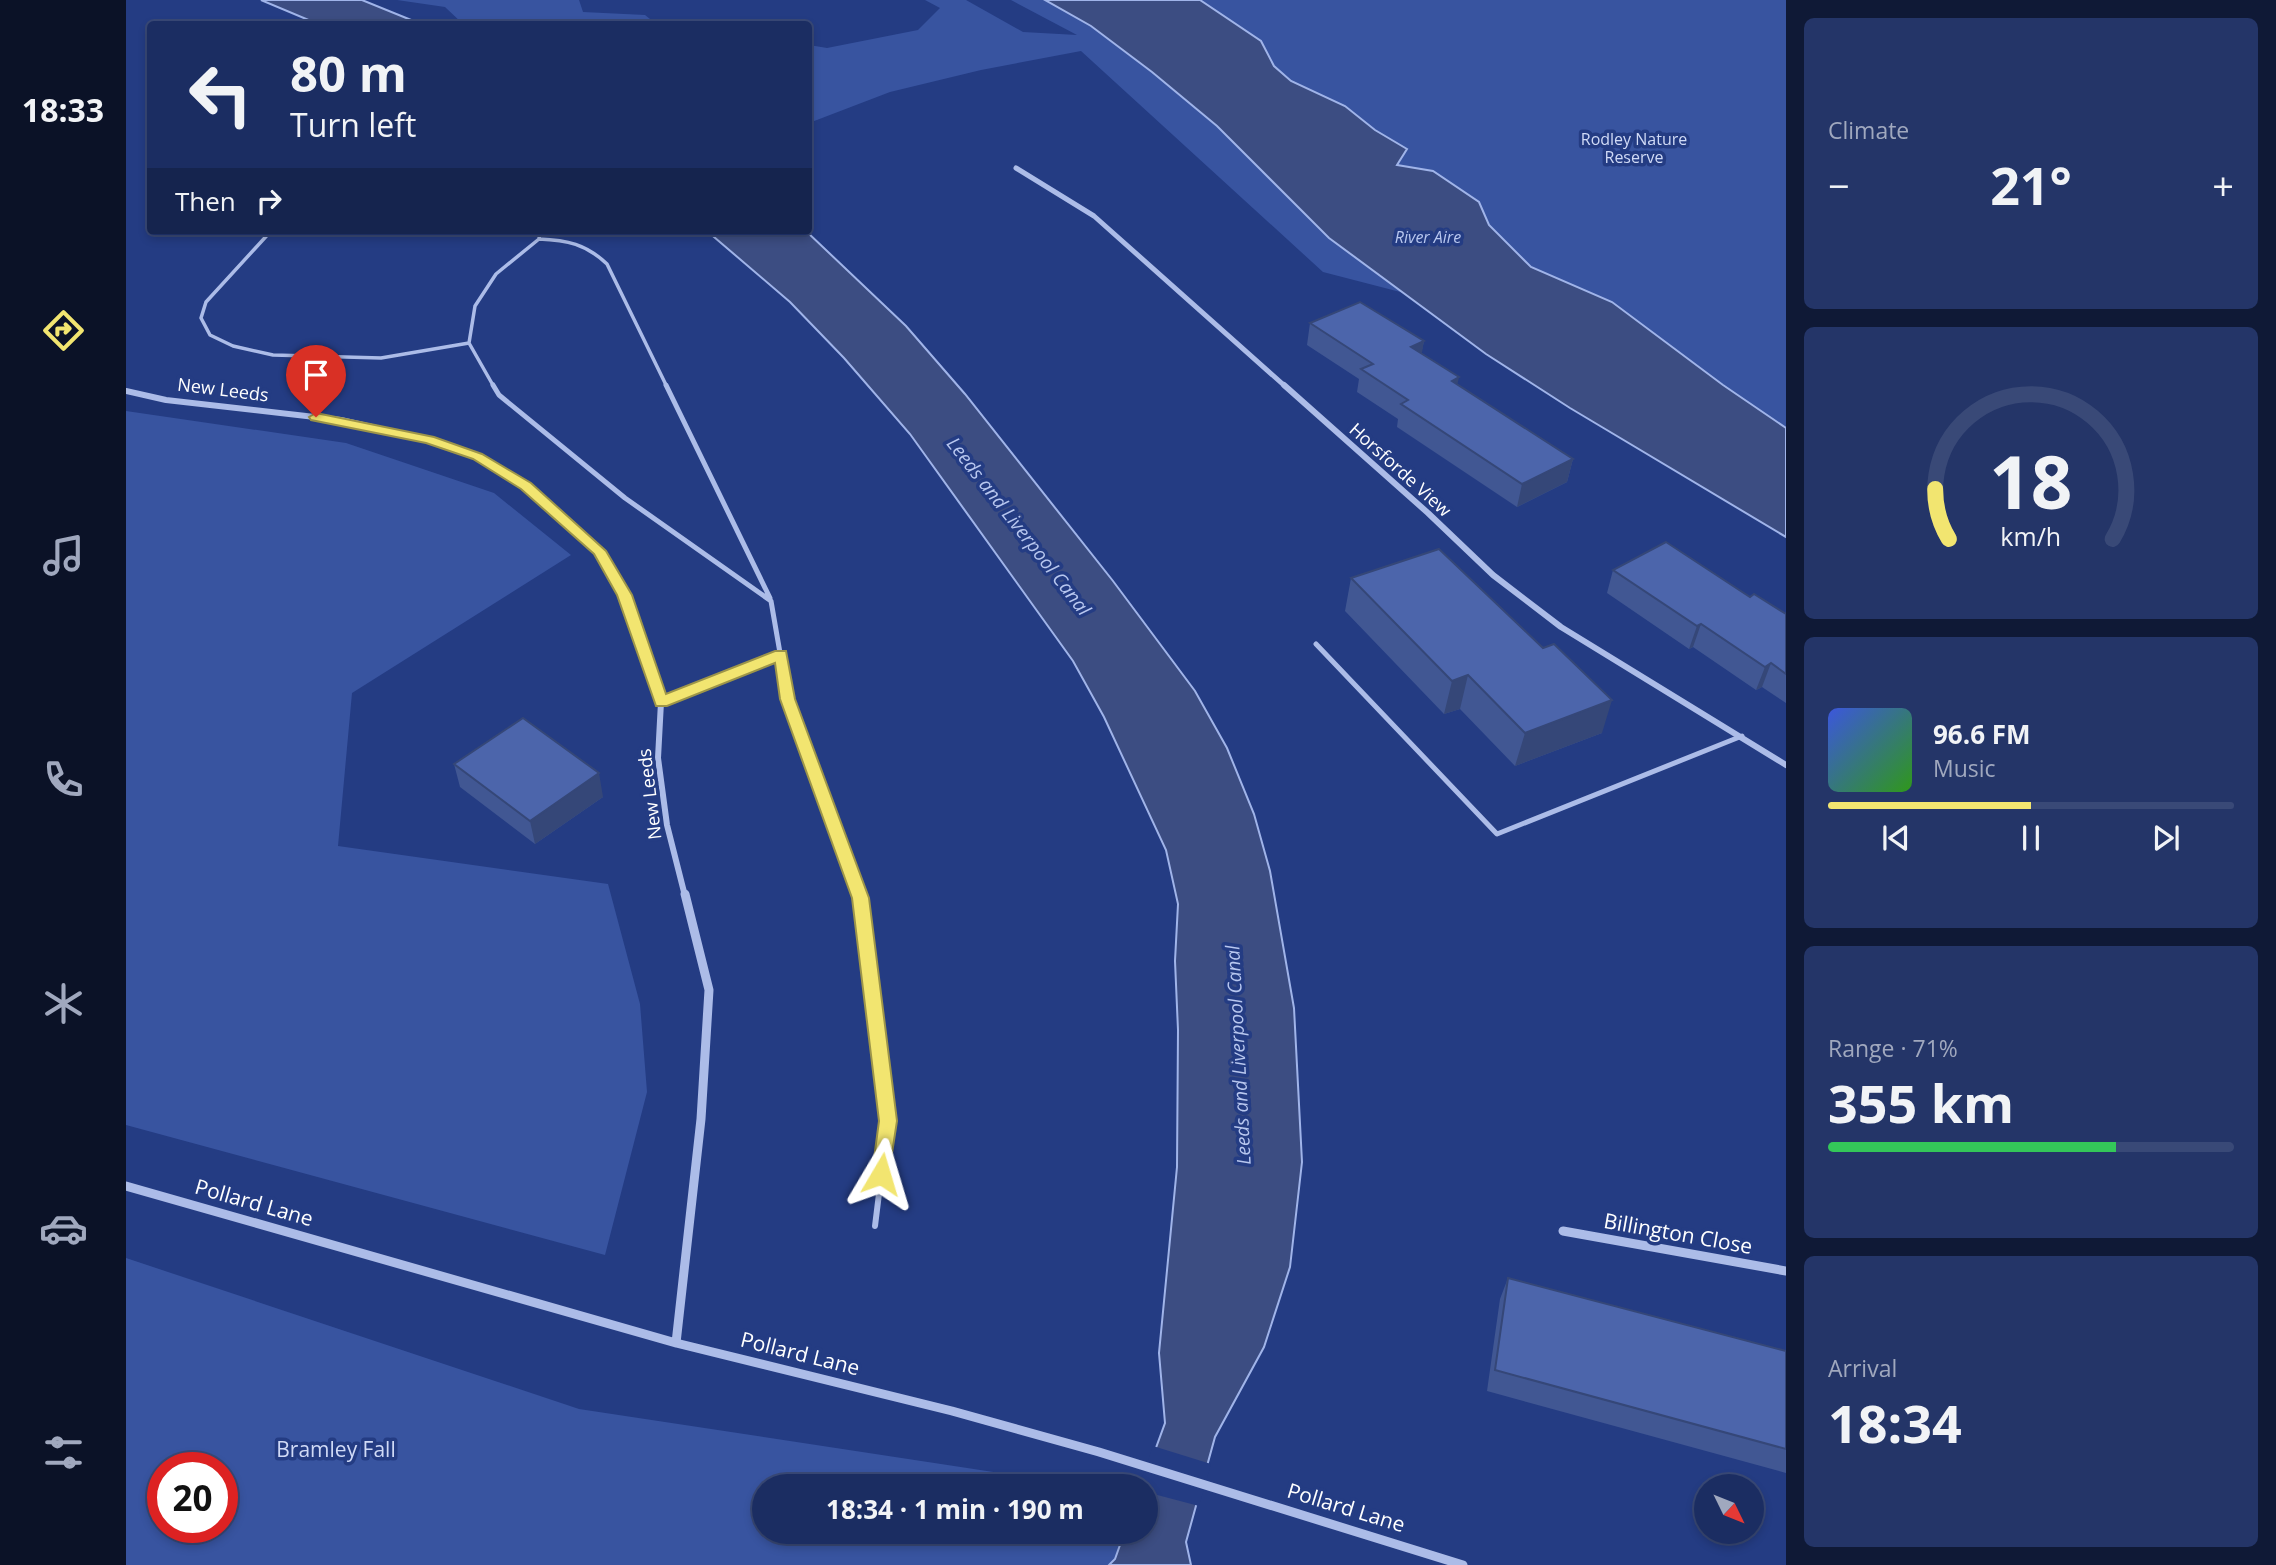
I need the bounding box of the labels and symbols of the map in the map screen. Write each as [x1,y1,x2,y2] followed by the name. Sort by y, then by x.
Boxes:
[1581,128,1687,168] park label: Rodley Nature Reserve
[1395,226,1461,248] water label: River Aire
[286,345,346,417] pin
[176,372,270,406] street label: New Leeds
[1345,417,1457,522] street label: Horsforde View
[941,431,1098,622] water label: Leeds and Liverpool Canal
[632,747,666,841] street label: New Leeds
[1219,943,1257,1165] water label: Leeds and Liverpool Canal
[844,1137,918,1211] position arrow
[192,1172,317,1232] street label: Pollard Lane
[1602,1206,1755,1260] street label: Billington Close
[738,1325,863,1381] street label: Pollard Lane
[276,1435,396,1463] park label: Bramley Fall
[147,1452,238,1543] speed limit sign: 20
[1694,1474,1764,1544] north arrow
[1284,1476,1409,1538] street label: Pollard Lane

